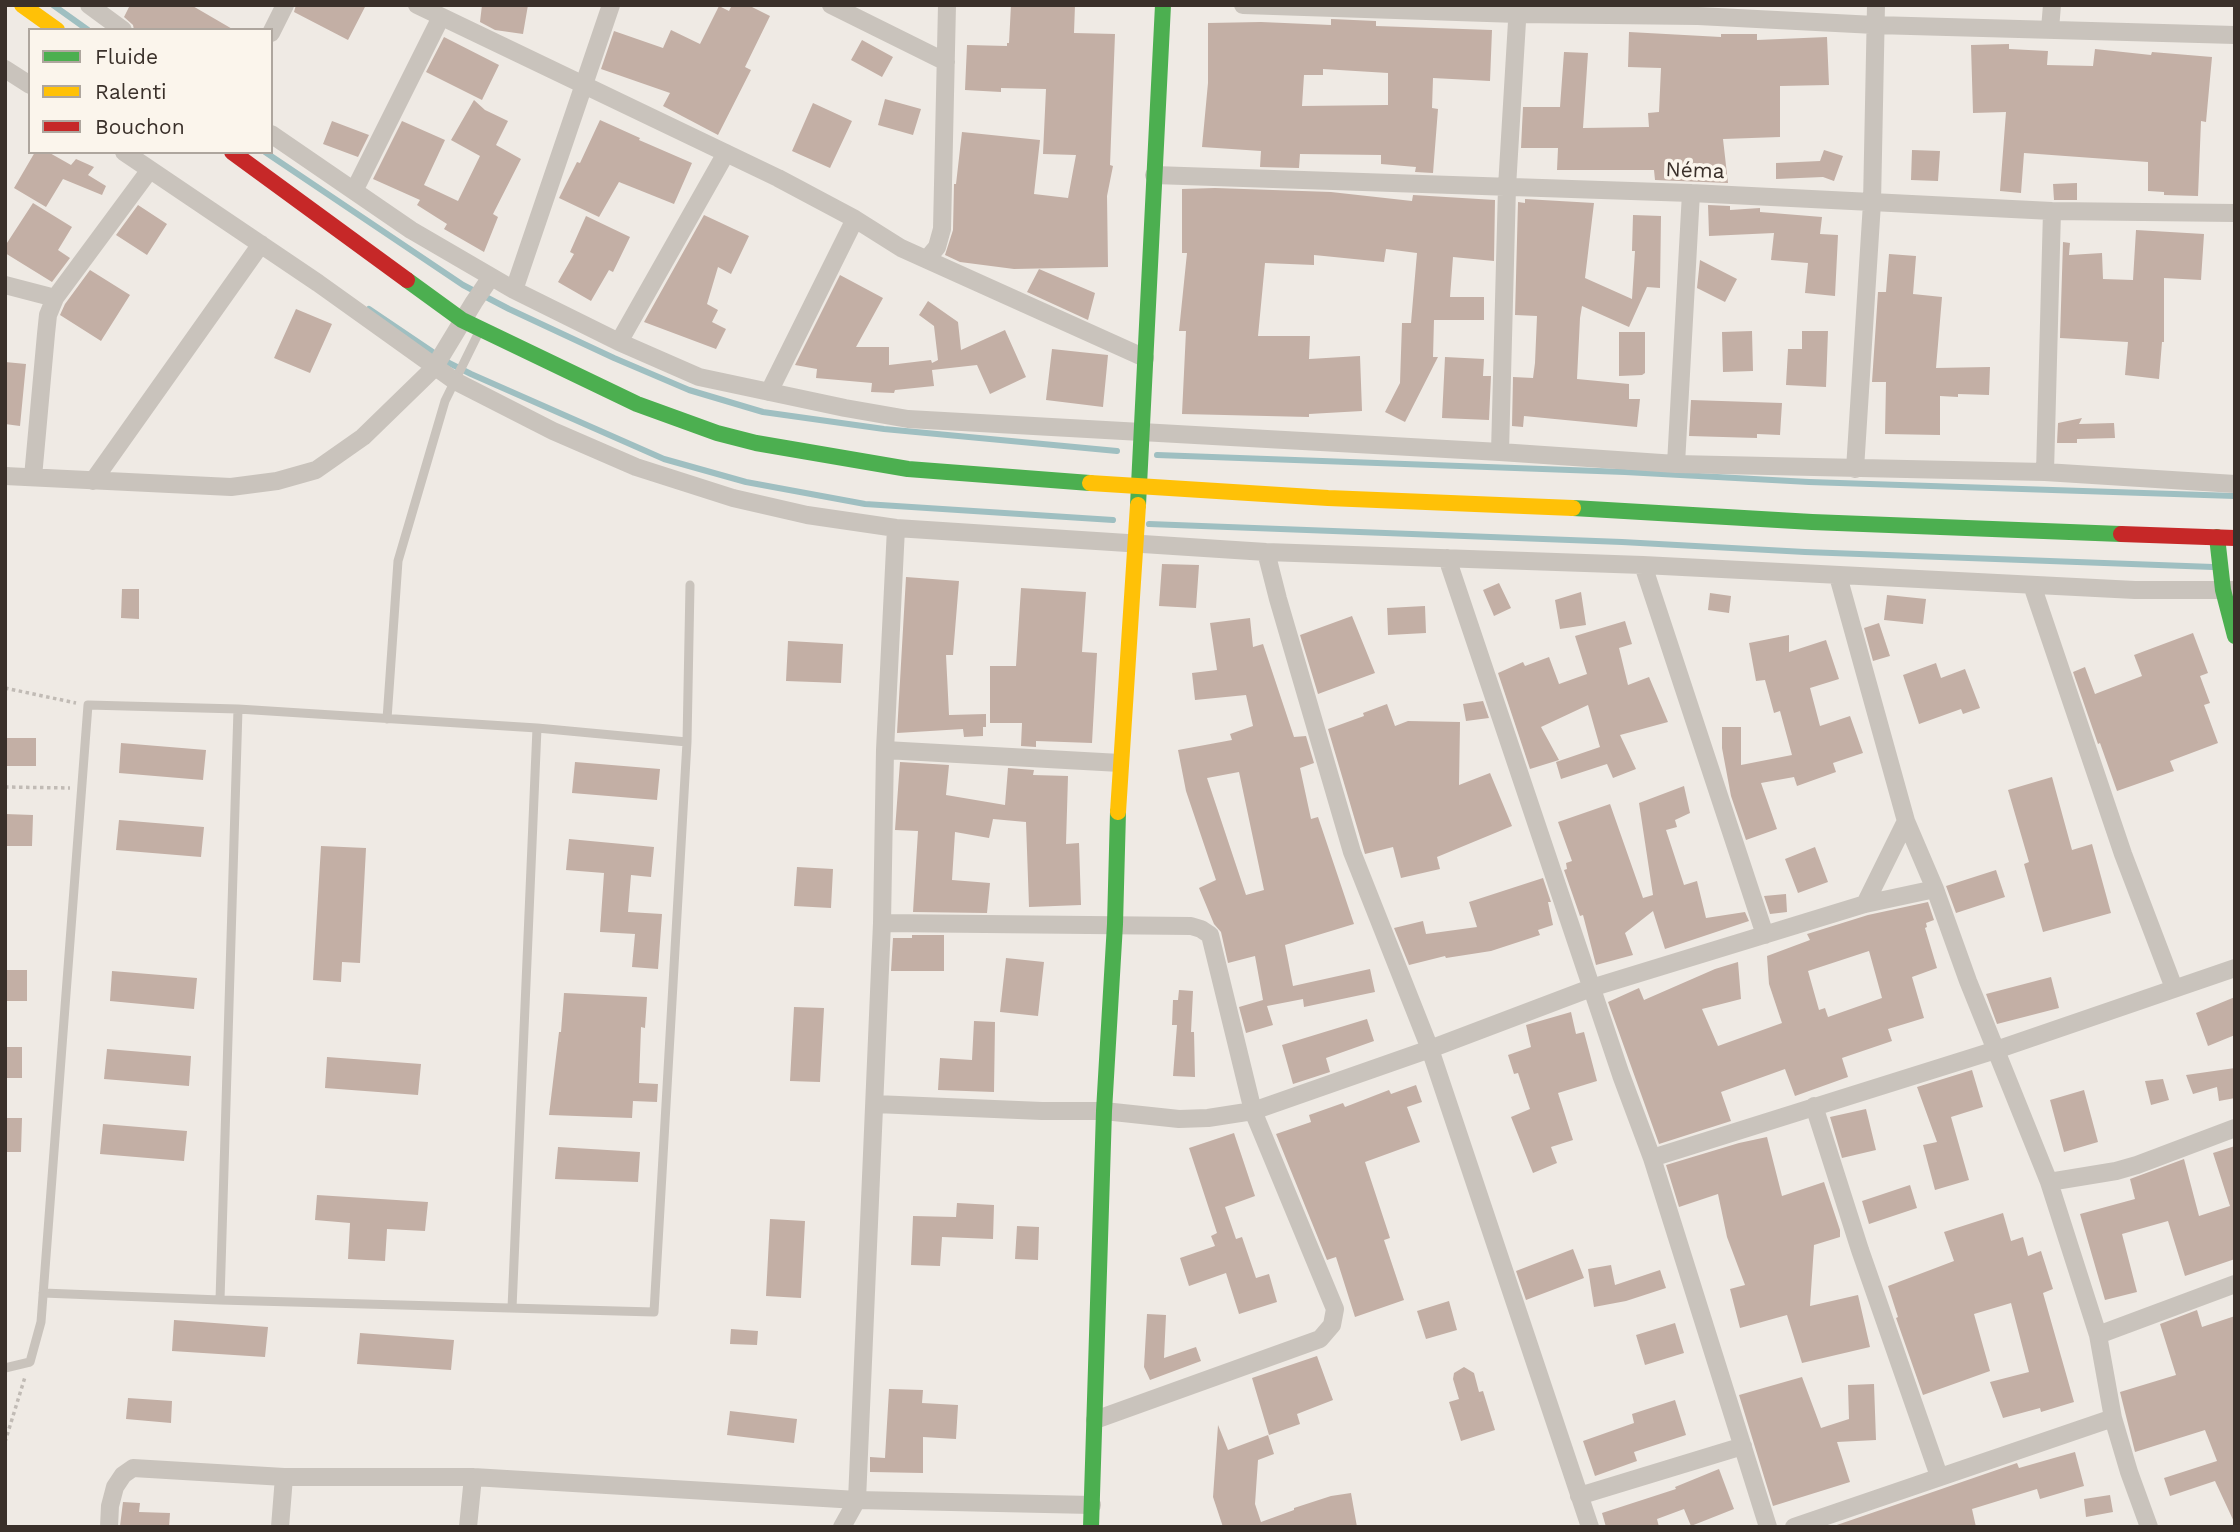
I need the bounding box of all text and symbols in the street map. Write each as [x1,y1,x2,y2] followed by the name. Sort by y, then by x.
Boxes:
[28,28,273,154] legend
[95,44,158,69] text: Fluide
[95,79,167,104] text: Ralenti
[95,114,185,139] text: Bouchon
[1665,157,1725,185] street label: Néma

